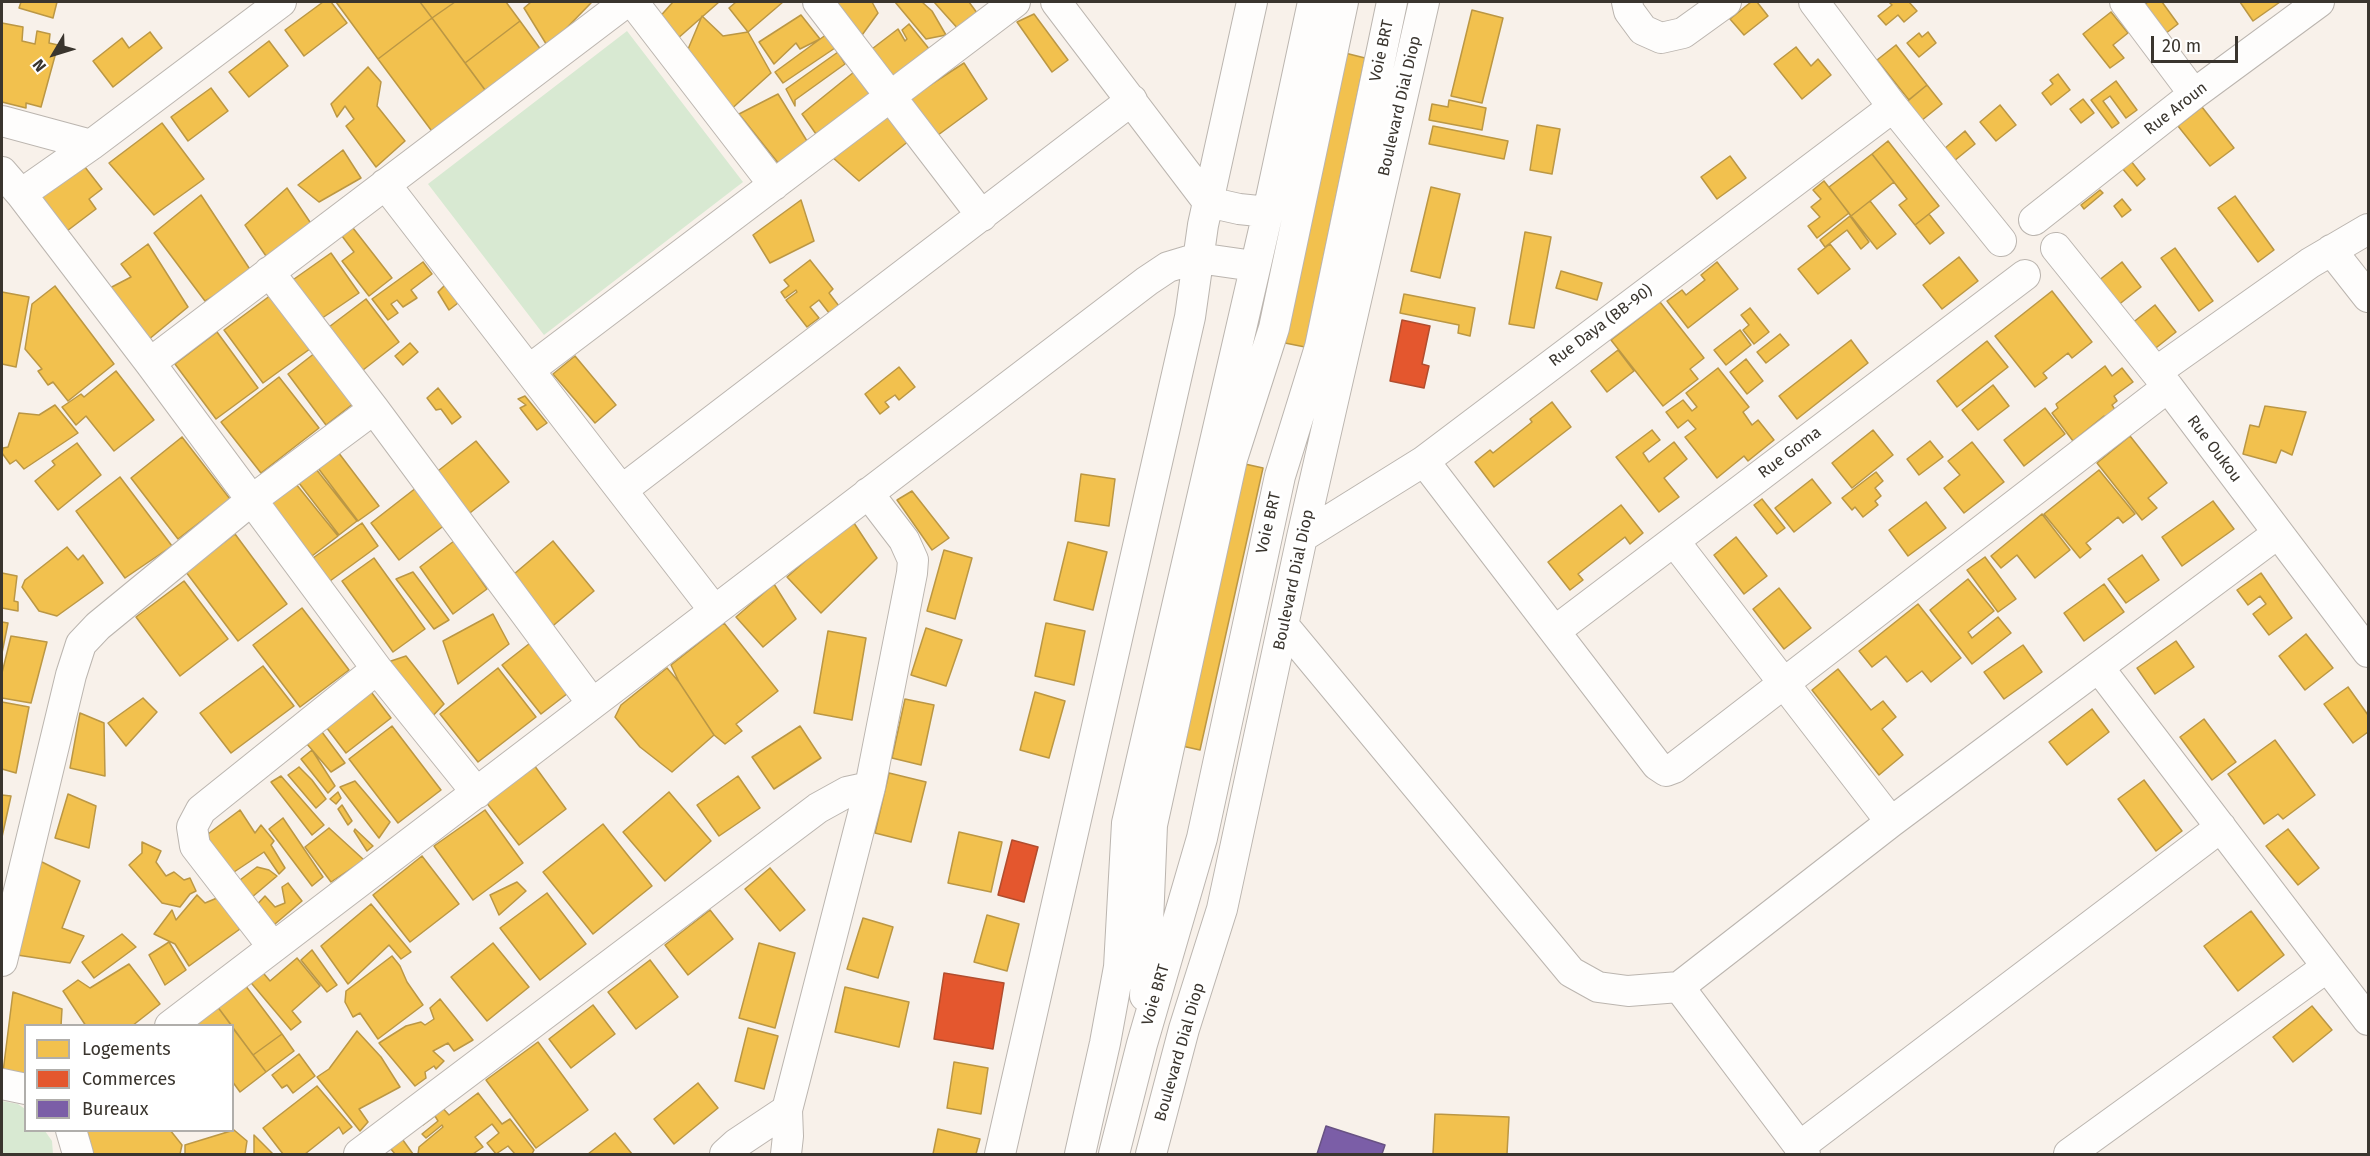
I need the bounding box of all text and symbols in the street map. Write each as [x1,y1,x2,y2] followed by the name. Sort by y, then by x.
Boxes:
[1366,18,1398,84] street label: Voie BRT
[24,24,84,84] north arrow
[2154,24,2241,62] scale bar
[1375,34,1425,178] street label: Boulevard Dial Diop
[2162,35,2201,57] text: 20 m
[29,55,50,75] text: N
[2141,78,2211,140] street label: Rue Aroun
[1545,281,1657,371] street label: Rue Daya (BB-90)
[2183,412,2245,486] street label: Rue Oukou
[1755,423,1825,483] street label: Rue Goma
[1253,490,1285,556] street label: Voie BRT
[1270,508,1318,652] street label: Boulevard Dial Diop
[1138,962,1174,1028] street label: Voie BRT
[1151,980,1209,1124] street label: Boulevard Dial Diop
[24,1024,234,1132] legend
[82,1038,171,1060] text: Logements
[82,1068,176,1090] text: Commerces
[82,1098,148,1120] text: Bureaux

